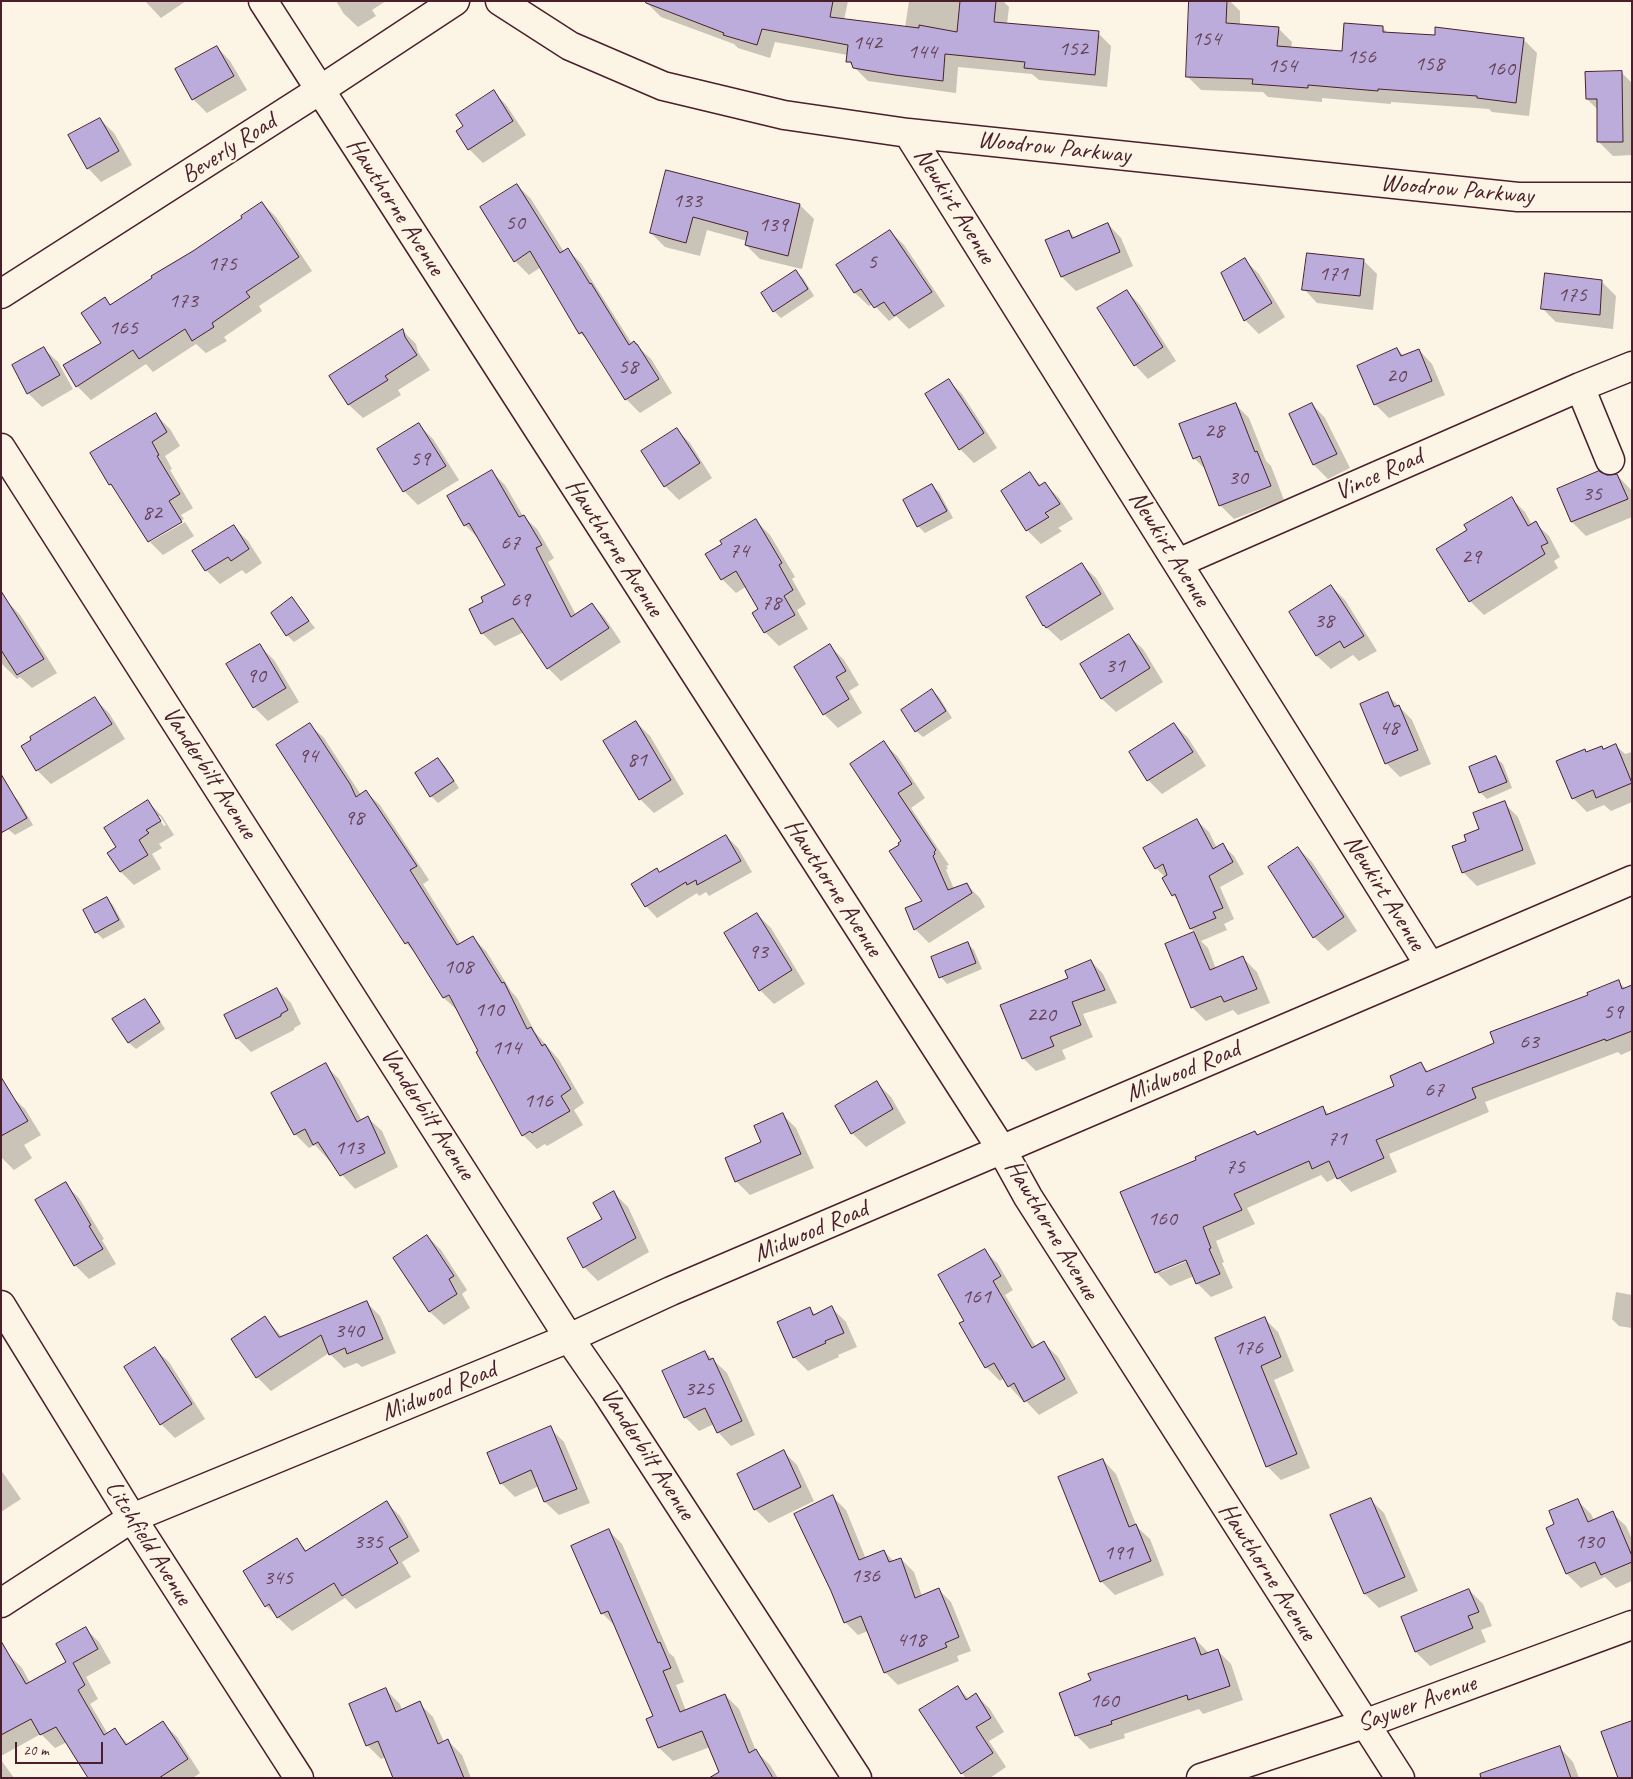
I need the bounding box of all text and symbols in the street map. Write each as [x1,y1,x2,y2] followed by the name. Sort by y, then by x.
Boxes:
[1191,26,1221,52] house number: 154
[852,30,882,56] house number: 142
[1058,36,1088,62] house number: 152
[907,39,937,65] house number: 144
[1346,44,1376,70] house number: 156
[1414,51,1444,77] house number: 158
[1267,53,1297,79] house number: 154
[1485,56,1515,82] house number: 160
[176,107,282,191] street label: Beverly Road
[976,125,1132,171] street label: Woodrow Parkway
[339,133,451,281] street label: Hawthorne Avenue
[907,143,1001,269] street label: Newkirt Avenue
[1379,168,1535,212] street label: Woodrow Parkway
[672,188,702,214] house number: 133
[505,210,525,236] house number: 50
[758,212,788,238] house number: 139
[867,249,877,275] house number: 5
[207,251,237,277] house number: 175
[1318,261,1348,287] house number: 171
[1557,282,1587,308] house number: 175
[168,288,198,314] house number: 173
[108,315,138,341] house number: 165
[618,354,638,380] house number: 58
[1386,363,1406,389] house number: 20
[1204,418,1224,444] house number: 28
[1330,442,1428,508] street label: Vince Road
[410,446,430,472] house number: 59
[1228,465,1248,491] house number: 30
[558,474,670,622] street label: Hawthorne Avenue
[1582,481,1602,507] house number: 35
[1122,486,1216,612] street label: Newkirt Avenue
[142,500,162,526] house number: 82
[500,530,520,556] house number: 67
[729,538,749,564] house number: 74
[1461,544,1481,570] house number: 29
[510,587,530,613] house number: 69
[761,590,781,616] house number: 78
[1314,608,1334,634] house number: 38
[1105,653,1125,679] house number: 31
[246,663,266,689] house number: 90
[155,701,263,845] street label: Vanderbilt Avenue
[1379,715,1399,741] house number: 48
[298,743,318,769] house number: 94
[627,747,647,773] house number: 81
[344,805,364,831] house number: 98
[777,814,889,962] street label: Hawthorne Avenue
[1337,830,1431,956] street label: Newkirt Avenue
[748,939,768,965] house number: 93
[443,954,473,980] house number: 108
[474,997,504,1023] house number: 110
[1603,999,1623,1025] house number: 59
[1026,1002,1056,1028] house number: 220
[1519,1029,1539,1055] house number: 63
[491,1035,521,1061] house number: 114
[1121,1035,1245,1109] street label: Midwood Road
[373,1042,481,1186] street label: Vanderbilt Avenue
[1424,1077,1444,1103] house number: 67
[523,1088,553,1114] house number: 116
[1327,1126,1347,1152] house number: 71
[334,1135,364,1161] house number: 113
[1225,1154,1245,1180] house number: 75
[997,1155,1105,1305] street label: Hawthorne Avenue
[749,1195,873,1269] street label: Midwood Road
[1147,1206,1177,1232] house number: 160
[961,1284,991,1310] house number: 161
[334,1318,364,1344] house number: 340
[1233,1335,1263,1361] house number: 176
[377,1355,501,1429] street label: Midwood Road
[684,1376,714,1402] house number: 325
[593,1382,701,1526] street label: Vanderbilt Avenue
[98,1475,198,1611] street label: Litchfield Avenue
[1211,1498,1323,1646] street label: Hawthorne Avenue
[353,1529,383,1555] house number: 335
[1574,1529,1604,1555] house number: 130
[1103,1540,1133,1566] house number: 191
[850,1563,880,1589] house number: 136
[263,1565,293,1591] house number: 345
[896,1627,926,1653] house number: 418
[1353,1669,1481,1739] street label: Saywer Avenue
[1089,1688,1119,1714] house number: 160
[18,1732,105,1764] scale bar
[23,1741,49,1760] text: 20 m

